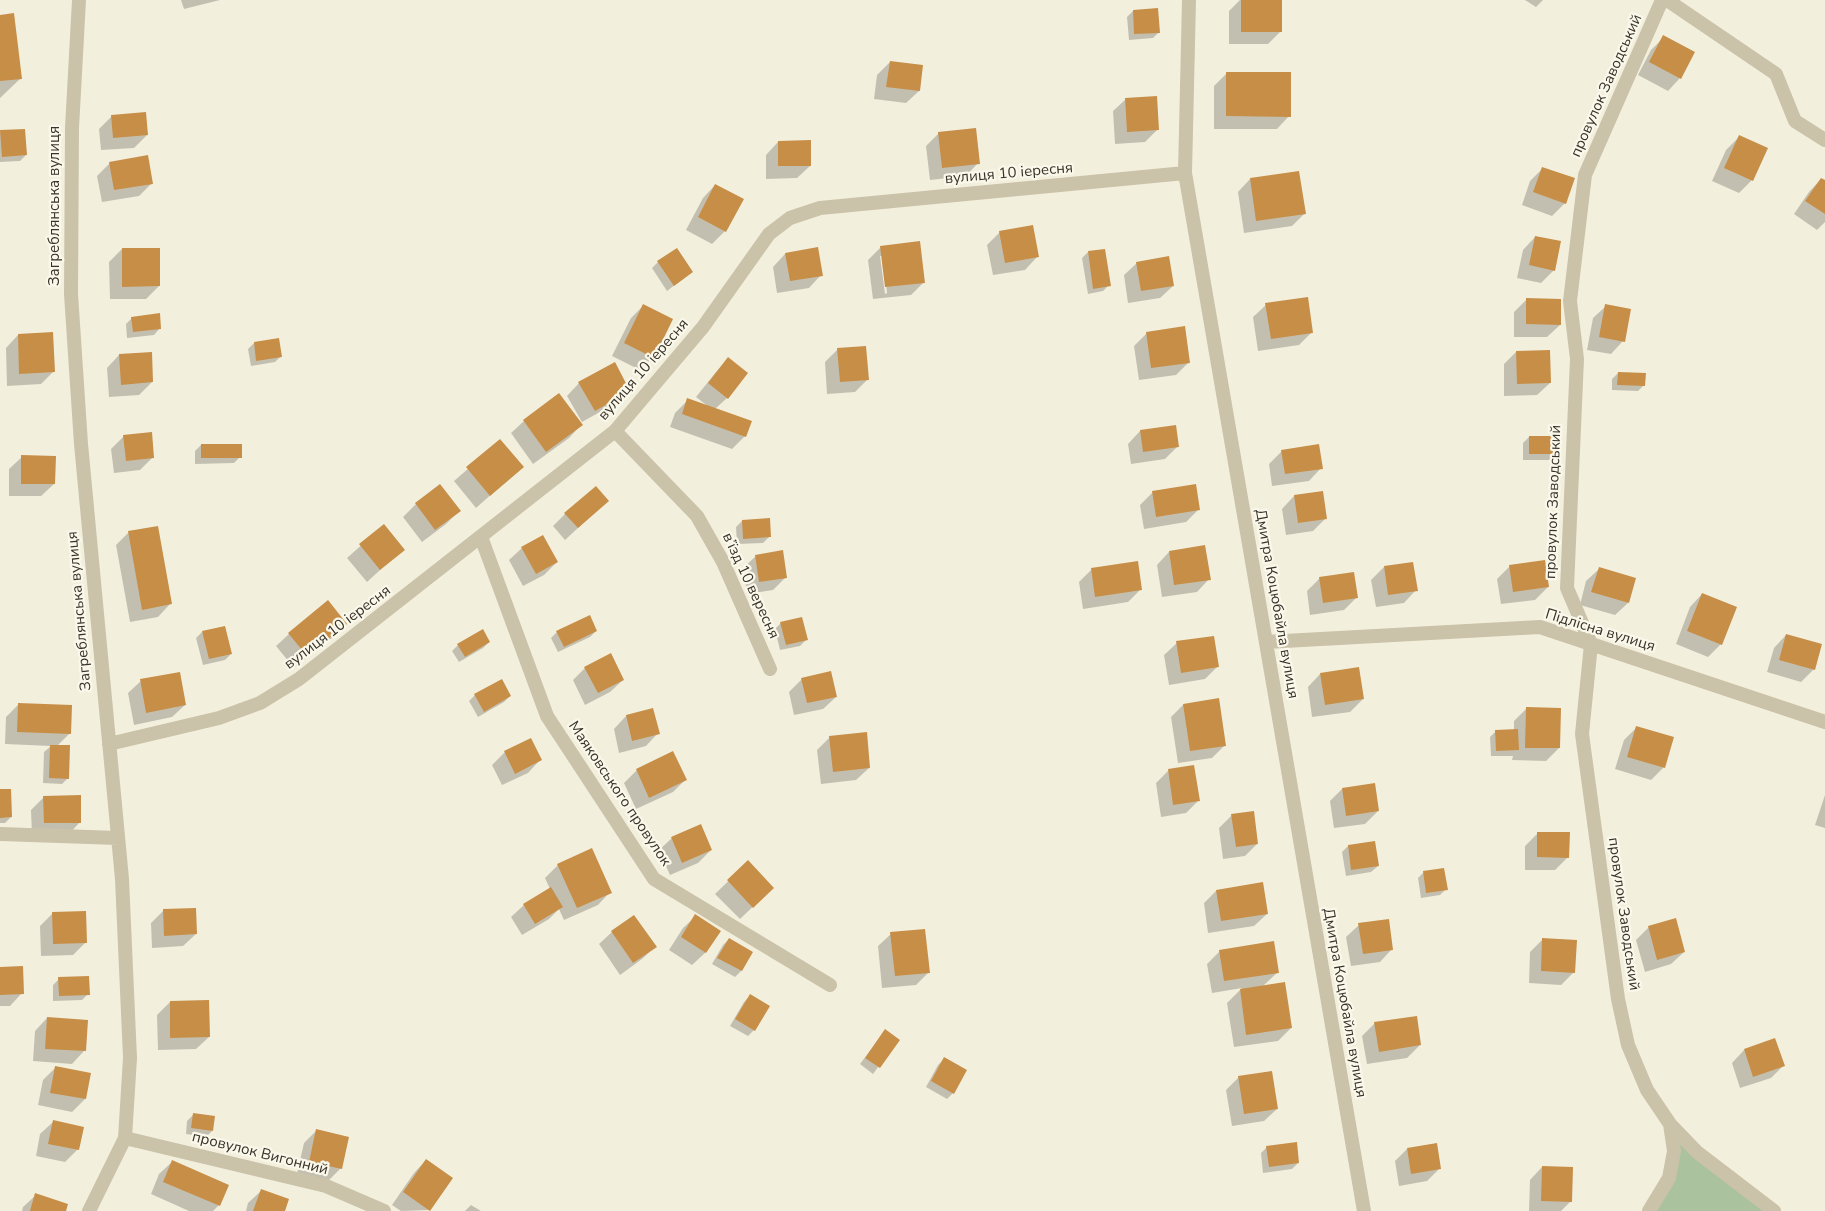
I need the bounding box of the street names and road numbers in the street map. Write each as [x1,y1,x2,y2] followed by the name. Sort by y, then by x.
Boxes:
[1567,12,1647,160] street label: провулок Заводський
[46,126,64,286] street label: Загреблянська вулиця
[944,159,1074,189] street label: вулиця 10 іересня
[595,316,693,424] street label: вулиця 10 іересня
[1542,425,1566,579] street label: провулок Заводський
[1250,508,1302,700] street label: Дмитра Коцюбайла вулиця
[64,530,96,692] street label: Загреблянська вулиця
[718,530,782,642] street label: в’їзд 10 вересня
[281,582,395,674] street label: вулиця 10 іересня
[1543,606,1657,656] street label: Підлісна вулиця
[564,718,674,870] street label: Маяковського провулок
[1603,836,1643,992] street label: провулок Заводський
[1318,907,1370,1099] street label: Дмитра Коцюбайла вулиця
[190,1128,330,1180] street label: провулок Вигонний

